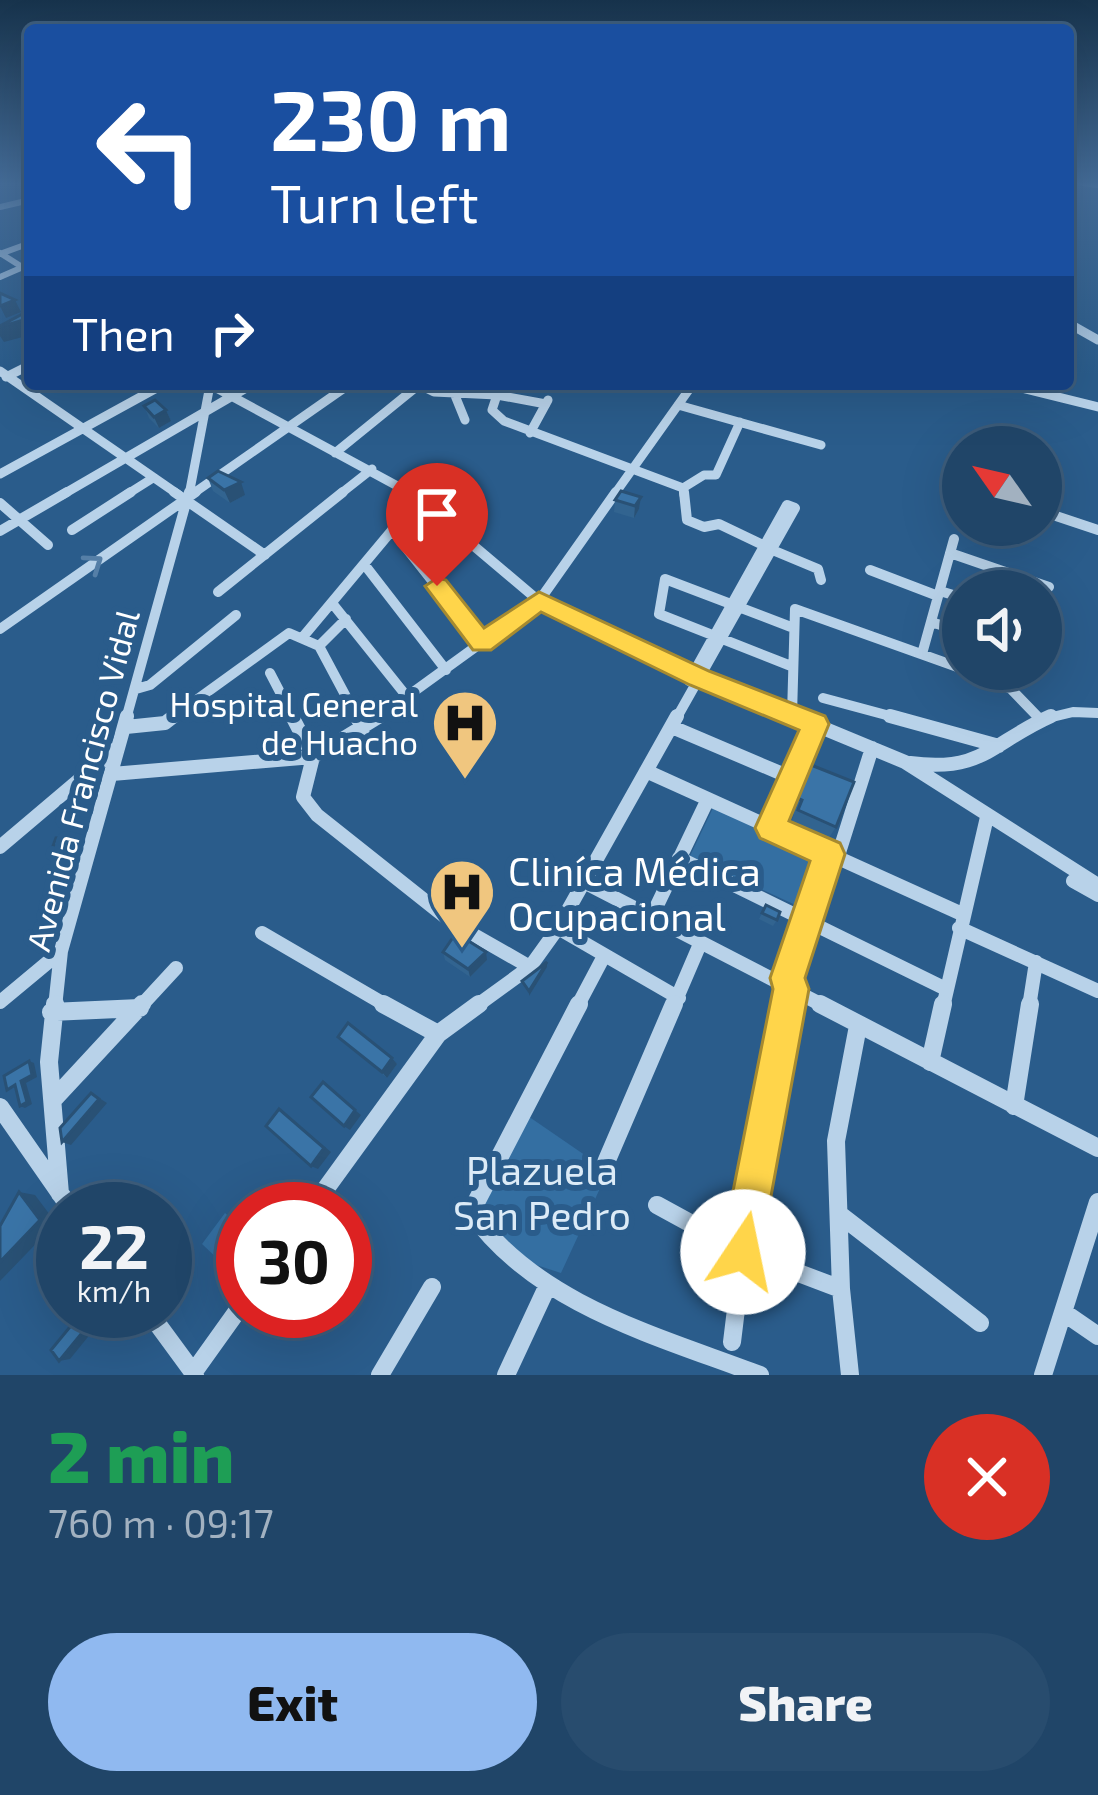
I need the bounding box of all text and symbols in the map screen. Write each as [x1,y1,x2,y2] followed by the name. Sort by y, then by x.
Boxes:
[270,67,512,168] text: 230 m
[72,72,228,228] icon: left
[270,169,479,234] text: Turn left
[199,300,265,366] icon: right
[72,306,175,360] text: Then
[942,426,1062,546] north arrow
[942,426,1062,690] map controls
[386,463,488,586] pin
[404,481,470,547] icon: arrive
[80,555,102,577] one-way arrow
[942,570,1062,690] button: sound
[17,605,147,955] street label: Avenida Francisco Vidal
[170,684,418,762] place label: Hospital General de Huacho
[430,688,500,782] hospital icon: Hospital General de Huacho
[508,847,761,939] place label: Cliníca Médica Ocupacional
[427,857,497,951] hospital icon: Cliníca Médica Ocupacional
[453,1146,631,1238] park label: Plazuela San Pedro
[216,1182,372,1338] speed limit sign: 30
[680,1189,806,1315] position arrow
[79,1209,149,1281] text: 22
[77,1272,151,1308] text: km/h
[48,1411,234,1497] text: 2 min
[924,1414,1050,1540] button: close
[48,1499,274,1546] text: 760 m · 09:17
[48,1633,537,1771] button: Exit
[561,1633,1050,1771] button: Share

